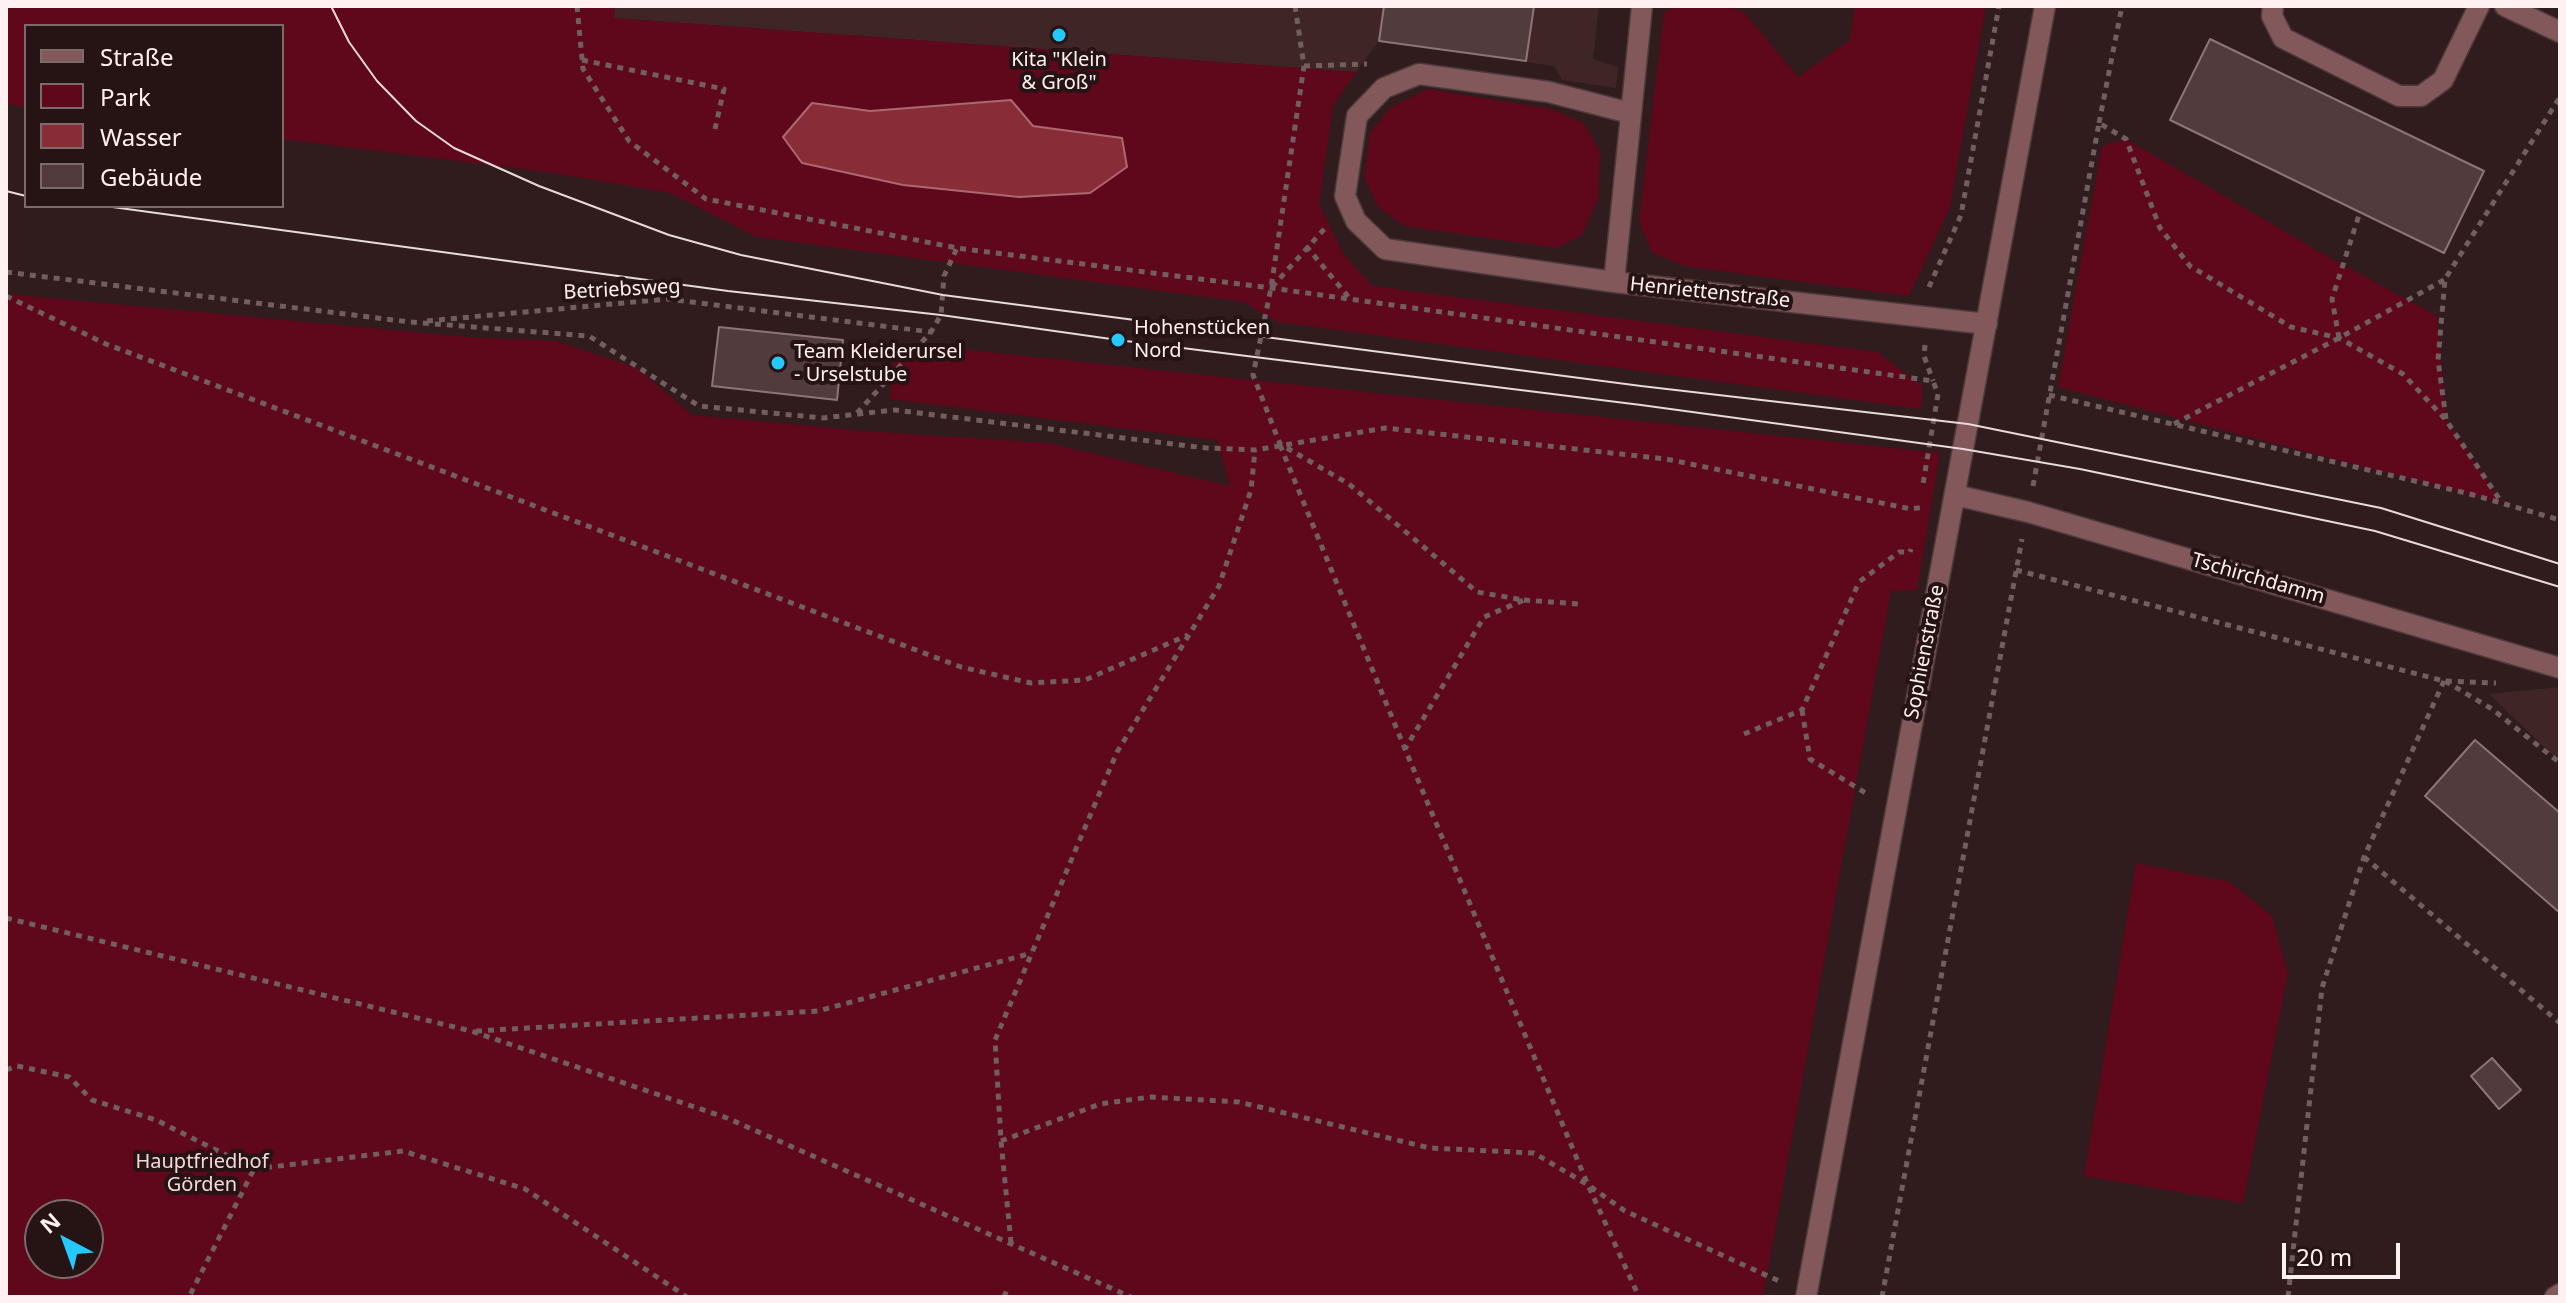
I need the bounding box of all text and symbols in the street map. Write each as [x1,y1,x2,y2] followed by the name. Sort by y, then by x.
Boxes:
[24,24,284,208] legend
[1050,26,1068,44] marker: Kita "Klein & Groß"
[100,40,173,73] text: Straße
[1011,48,1107,95] place label: Kita "Klein & Groß"
[100,80,151,113] text: Park
[100,120,182,153] text: Wasser
[100,160,202,193] text: Gebäude
[1629,273,1791,313] street label: Henriettenstraße
[563,275,681,305] street label: Betriebsweg
[1134,316,1270,363] place label: Hohenstücken Nord
[1109,331,1127,349] marker: Hohenstücken Nord
[794,340,963,387] place label: Team Kleiderursel - Urselstube
[769,354,787,372] marker: Team Kleiderursel - Urselstube
[2189,549,2327,609] street label: Tschirchdamm
[1900,583,1950,721] street label: Sophienstraße
[135,1150,269,1197] park label: Hauptfriedhof Görden
[24,1199,104,1279] north arrow
[33,1205,66,1240] text: N
[2286,1227,2404,1277] scale bar
[2296,1240,2352,1273] text: 20 m

